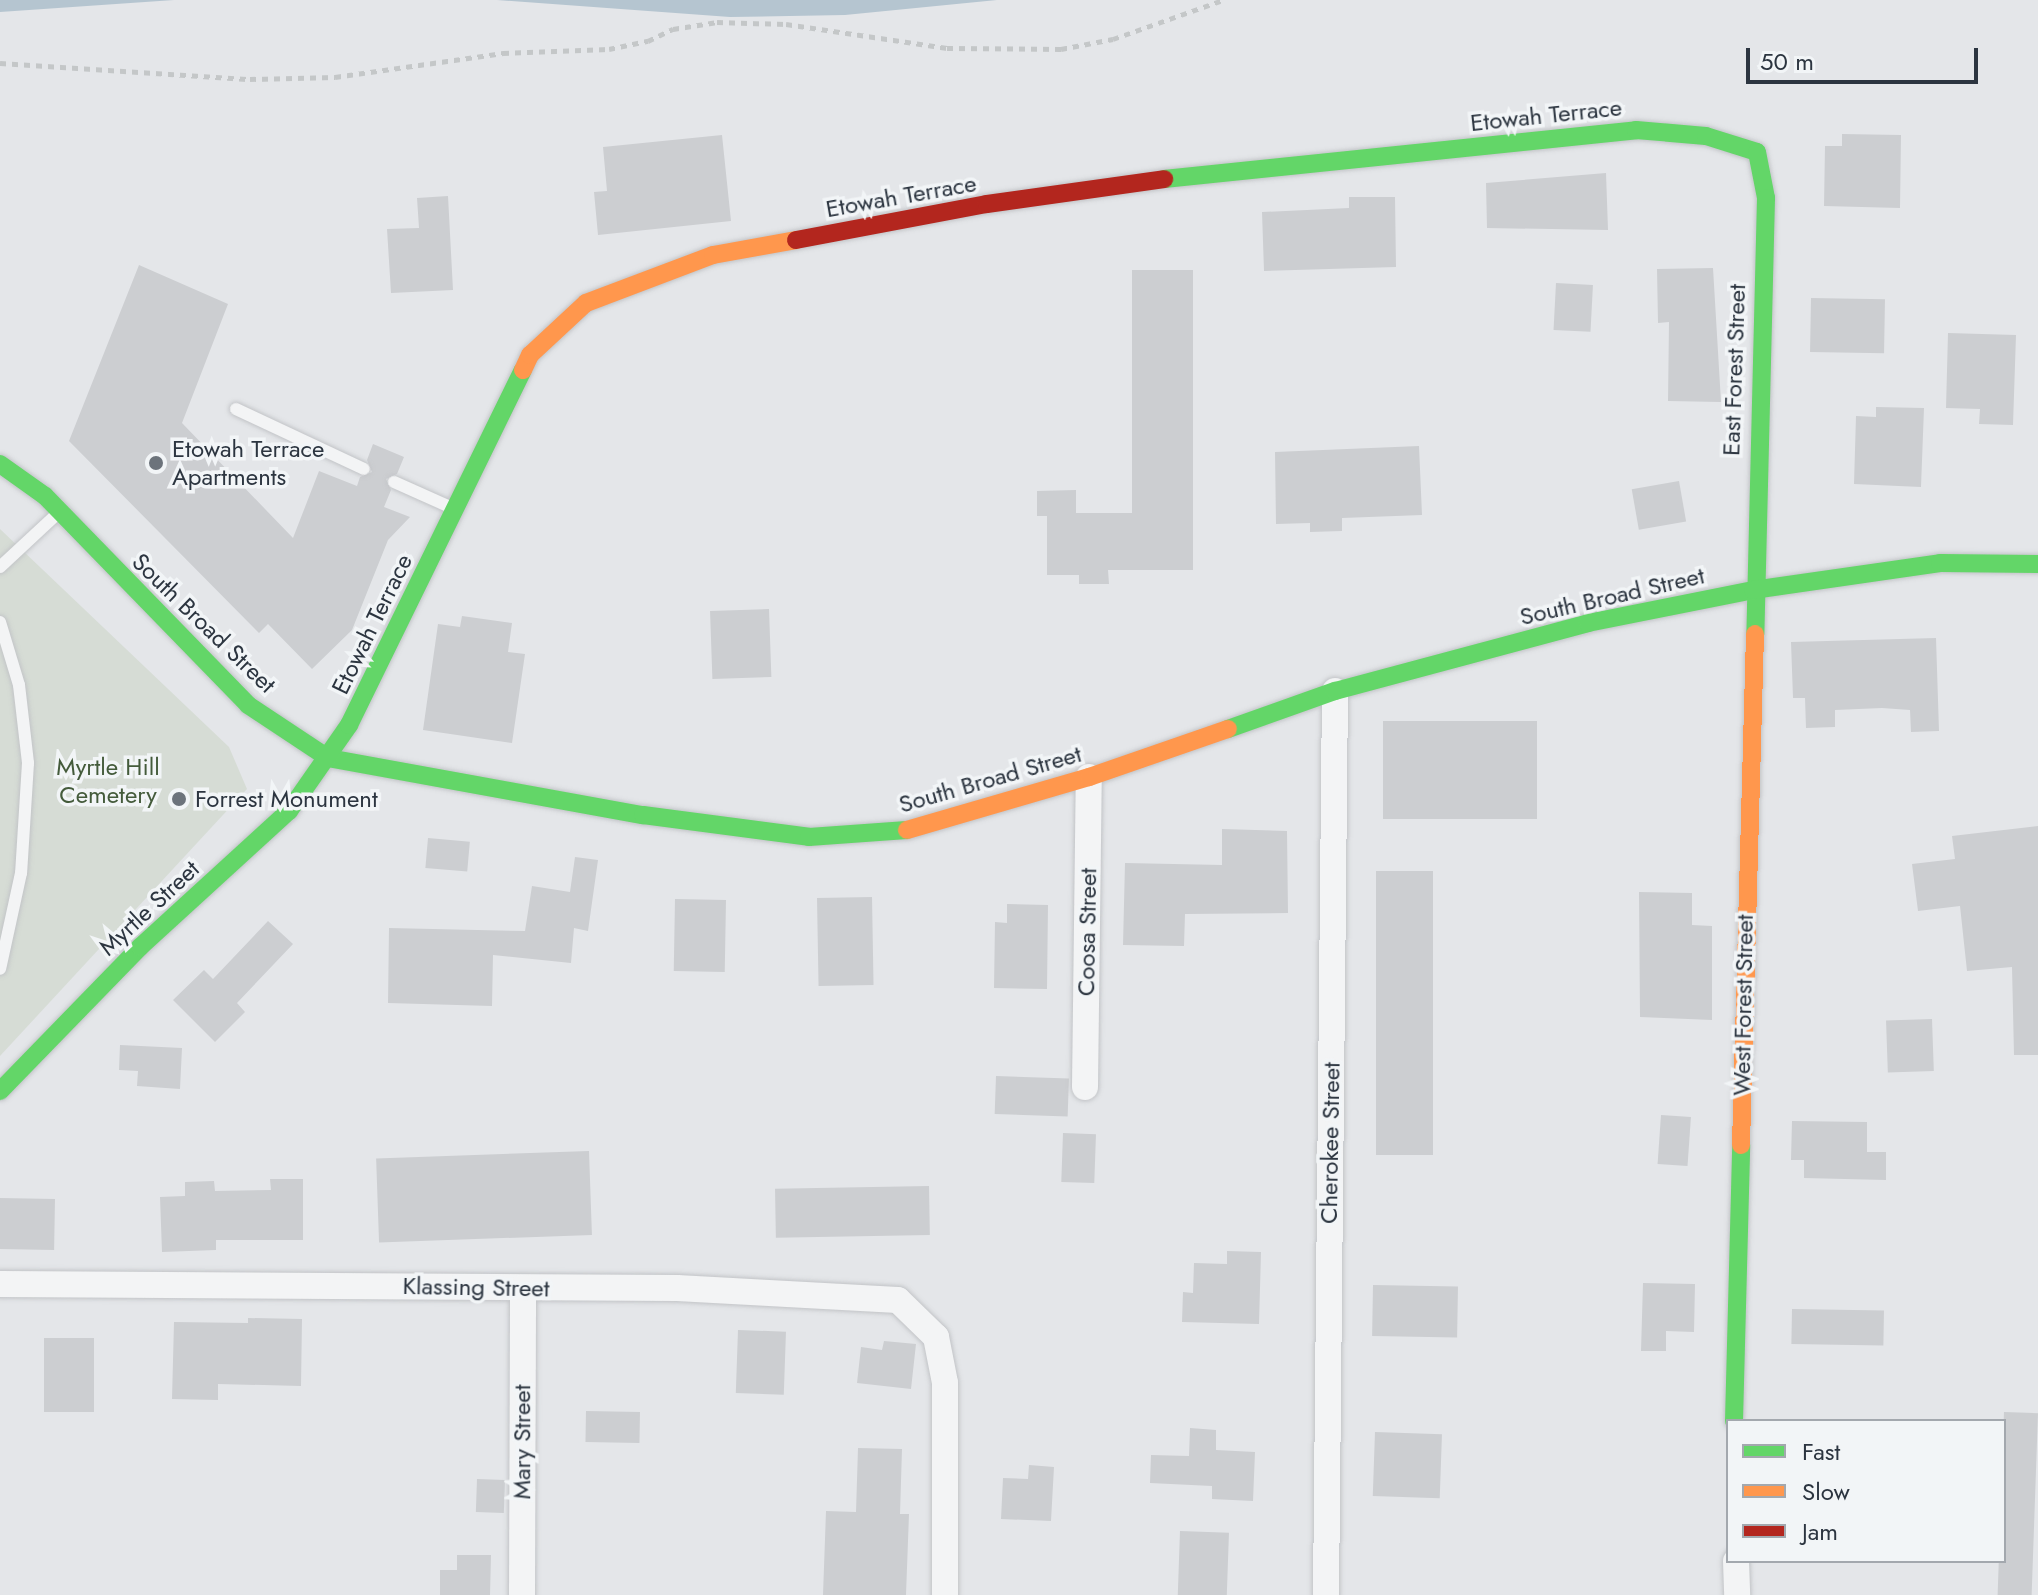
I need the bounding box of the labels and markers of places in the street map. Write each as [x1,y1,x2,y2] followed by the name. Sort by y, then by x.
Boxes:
[172,435,324,491] place label: Etowah Terrace Apartments
[147,454,165,472] marker: Etowah Terrace Apartments
[195,785,378,813] place label: Forrest Monument
[170,790,188,808] marker: Forrest Monument

